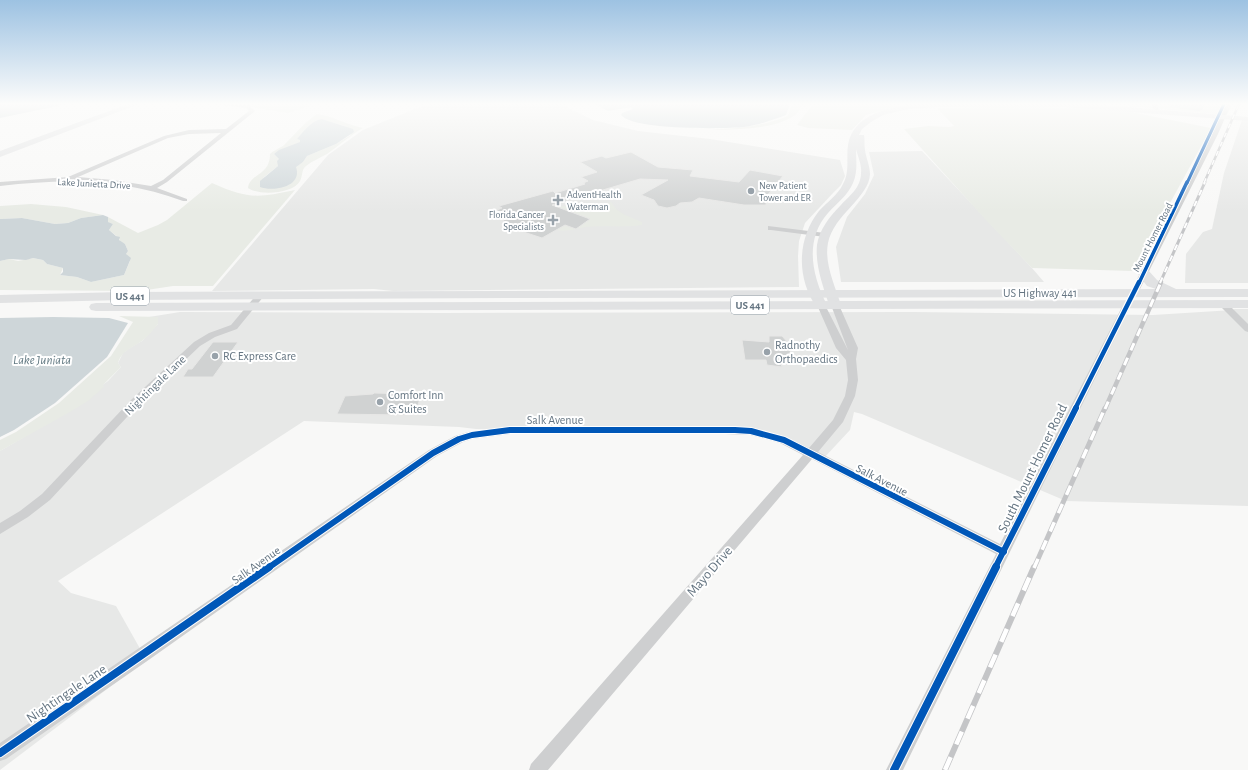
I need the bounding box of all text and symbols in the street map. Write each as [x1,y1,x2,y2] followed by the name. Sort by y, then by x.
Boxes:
[57,177,131,191] street label: Lake Junietta Drive
[759,181,811,203] place label: New Patient Tower and ER
[746,186,756,196] marker: New Patient Tower and ER
[567,190,621,212] place label: AdventHealth Waterman
[552,194,564,206] marker: AdventHealth Waterman
[1131,201,1175,274] street label: Mount Homer Road
[489,210,545,232] place label: Florida Cancer Specialists
[547,214,559,226] marker: Florida Cancer Specialists
[111,287,149,305] road number: US 441
[1003,287,1077,300] street label: US Highway 441
[731,296,769,314] road number: US 441
[775,339,838,365] place label: Radnothy Orthopaedics
[762,347,772,357] marker: Radnothy Orthopaedics
[223,350,296,362] place label: RC Express Care
[210,351,220,361] marker: RC Express Care
[122,353,188,417] street label: Nightingale Lane
[13,354,71,367] water label: Lake Juniata
[388,389,444,415] place label: Comfort Inn & Suites
[375,397,385,407] marker: Comfort Inn & Suites
[996,402,1070,535] street label: South Mount Homer Road
[527,414,583,426] street label: Salk Avenue
[854,462,910,498] street label: Salk Avenue
[229,544,283,586] street label: Salk Avenue
[684,544,735,599] street label: Mayo Drive
[24,662,109,726] street label: Nightingale Lane

